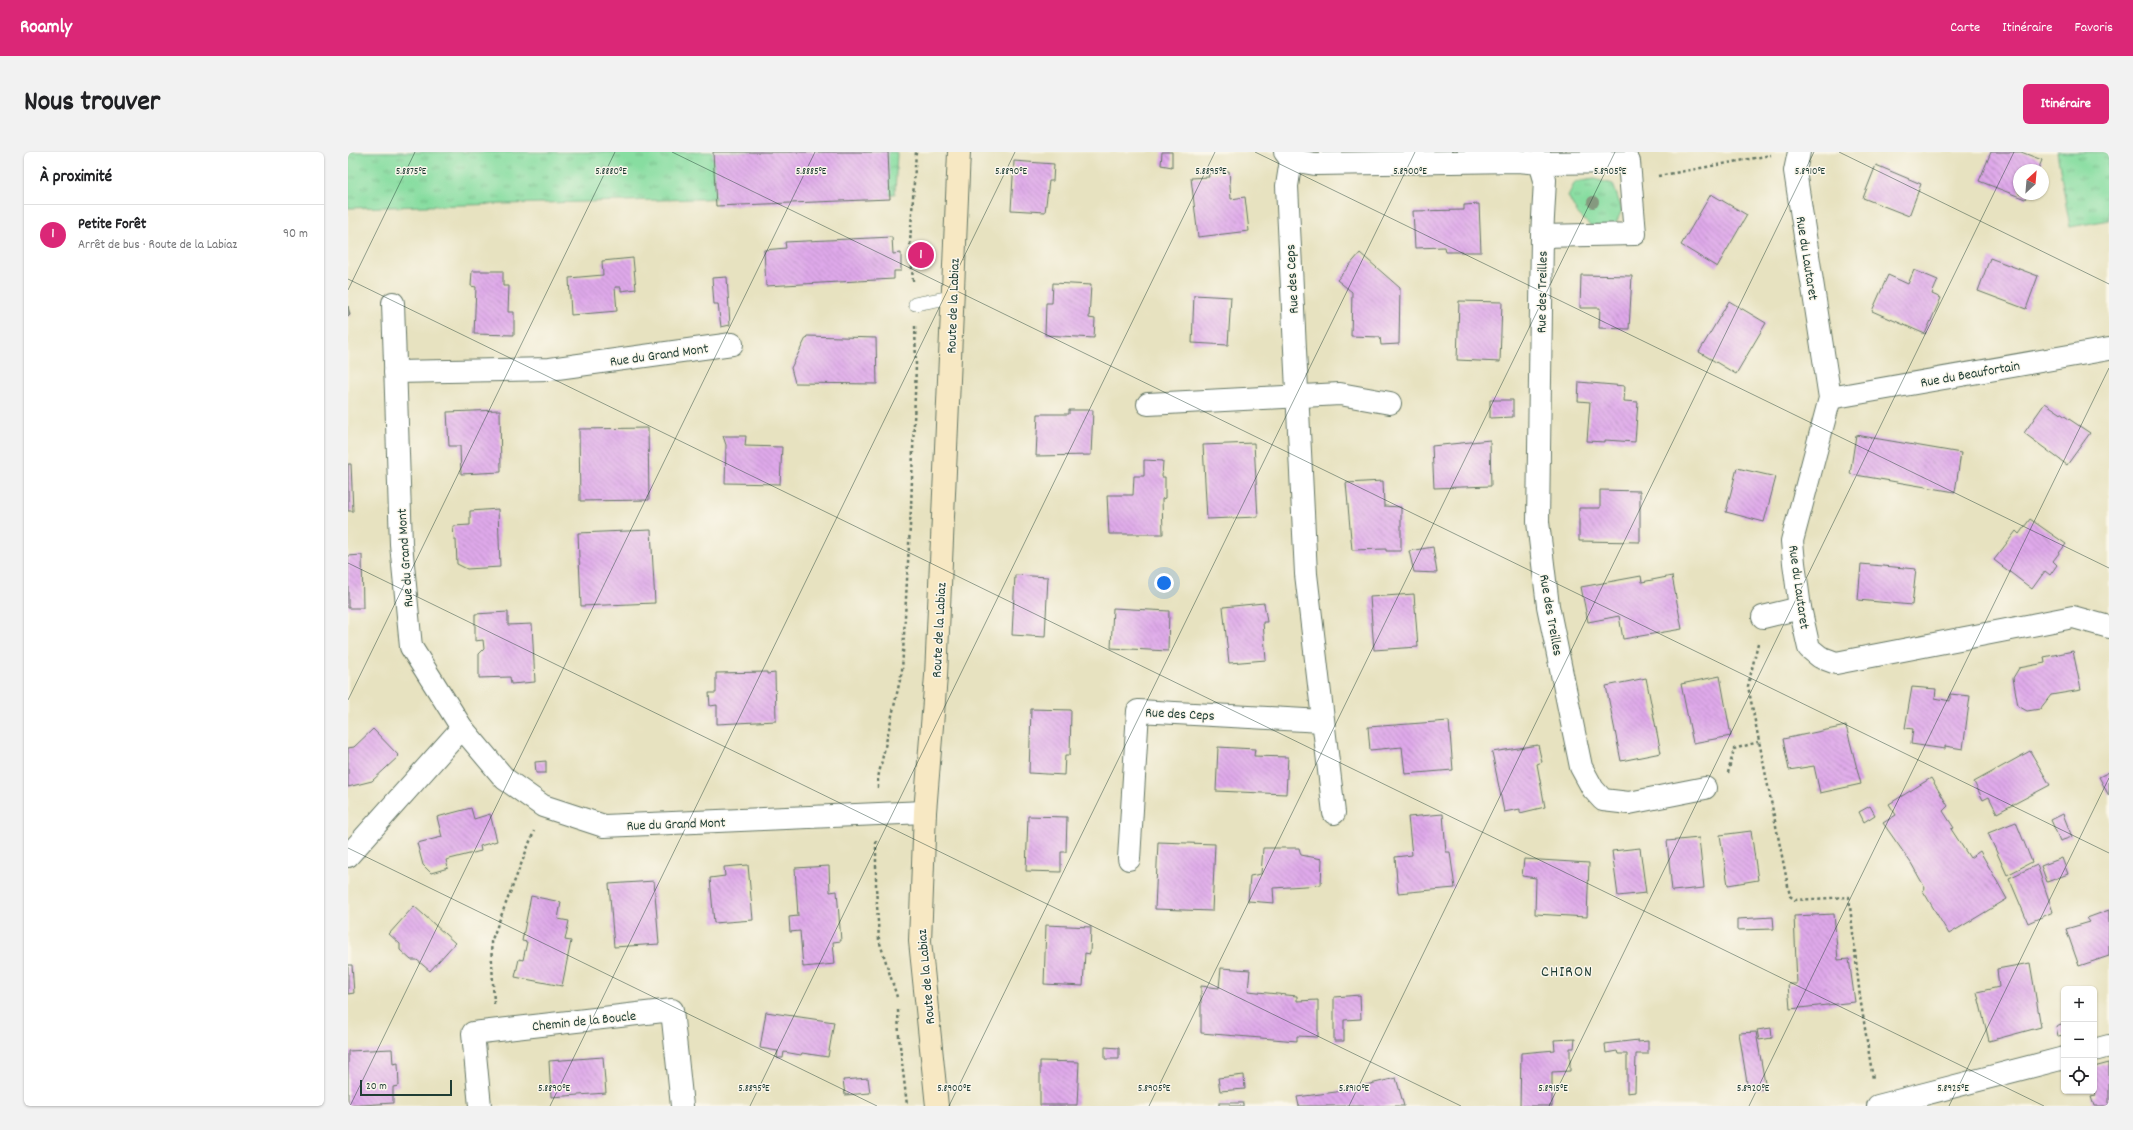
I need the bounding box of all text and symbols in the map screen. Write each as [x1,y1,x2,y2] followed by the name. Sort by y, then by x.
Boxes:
[20,15,72,42] text: Roamly
[1950,18,1980,38] text: Carte
[2002,18,2052,38] text: Itinéraire
[2074,18,2113,38] text: Favoris
[24,84,160,124] text: Nous trouver
[2023,84,2109,124] button: Itinéraire
[2013,164,2049,200] north arrow
[396,165,427,179] text: 5.8875°E
[595,165,627,179] text: 5.8880°E
[796,165,827,179] text: 5.8885°E
[995,165,1028,179] text: 5.8890°E
[1195,165,1227,179] text: 5.8895°E
[1393,165,1427,179] text: 5.8900°E
[1594,165,1627,179] text: 5.8905°E
[1795,165,1826,179] text: 5.8910°E
[40,166,112,190] text: À proximité
[78,214,146,236] text: Petite Forêt
[1790,215,1823,302] street label: Rue du Lautaret
[52,225,54,244] text: 1
[283,225,308,244] text: 90 m
[78,236,237,255] text: Arrêt de bus · Route de la Labiaz
[908,240,934,270] pin: 1
[1281,244,1305,314] street label: Rue des Ceps
[1532,251,1554,333] street label: Rue des Treilles
[942,257,966,354] street label: Route de la Labiaz
[609,339,710,373] street label: Rue du Grand Mont
[1919,356,2022,394] street label: Rue du Beaufortain
[393,508,419,608] street label: Rue du Grand Mont
[1782,544,1814,631] street label: Rue du Lautaret
[1154,573,1174,593] your location
[1533,573,1567,658] street label: Rue des Treilles
[928,581,953,678] street label: Route de la Labiaz
[1145,703,1215,727] street label: Rue des Ceps
[626,813,726,837] street label: Rue du Grand Mont
[913,928,941,1025] street label: Route de la Labiaz
[1541,961,1593,984] district label: CHIRON
[2061,986,2097,1094] map controls
[2061,986,2097,1022] button: +
[531,1007,637,1037] street label: Chemin de la Boucle
[2061,1022,2097,1058] button: −
[2061,1058,2097,1094] button: locate
[360,1078,452,1097] scale bar
[366,1079,387,1095] text: 20 m
[538,1082,571,1096] text: 5.8890°E
[738,1082,770,1096] text: 5.8895°E
[937,1082,971,1096] text: 5.8900°E
[1138,1082,1171,1096] text: 5.8905°E
[1339,1082,1370,1096] text: 5.8910°E
[1538,1082,1568,1096] text: 5.8915°E
[1737,1082,1770,1096] text: 5.8920°E
[1937,1082,1969,1096] text: 5.8925°E

